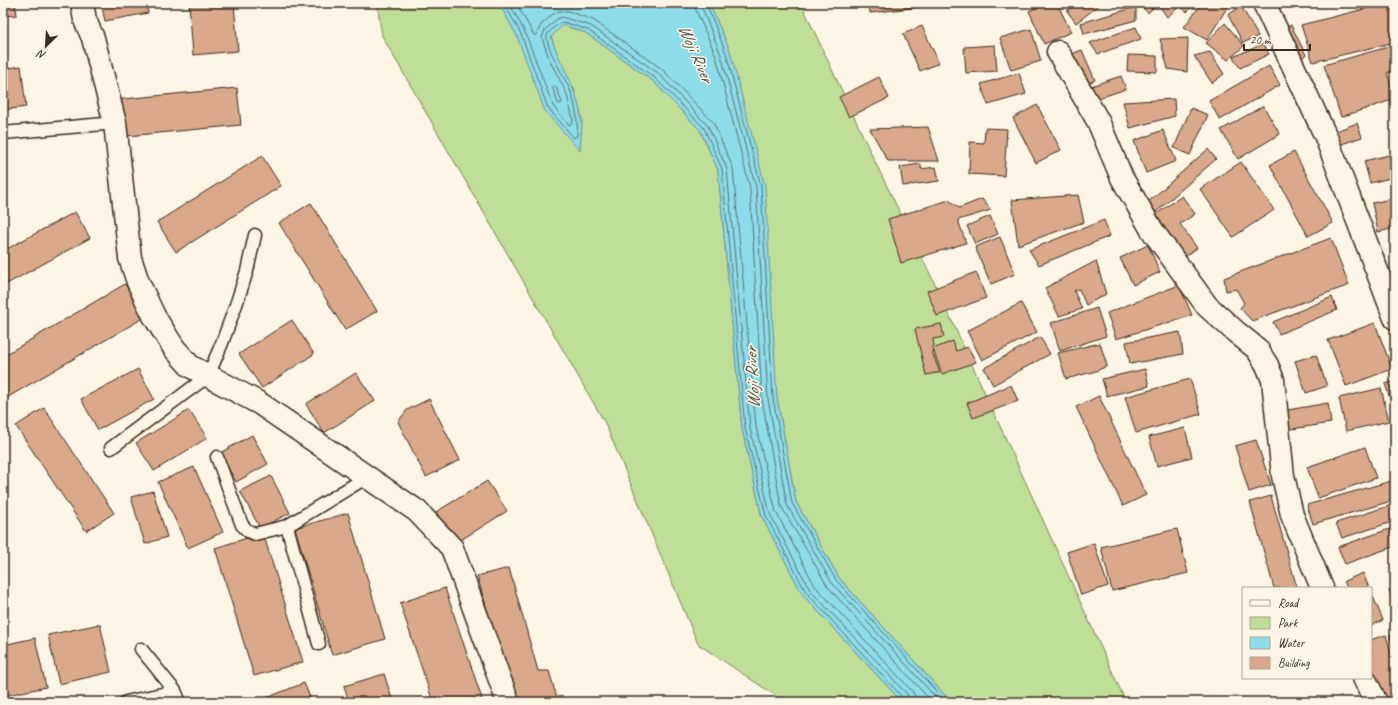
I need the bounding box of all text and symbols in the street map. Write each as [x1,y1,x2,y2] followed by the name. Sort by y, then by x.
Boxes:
[673,21,720,89] water label: Woji River
[26,26,66,66] north arrow
[1244,26,1310,52] scale bar
[1250,32,1272,48] text: 20 m
[34,46,48,63] text: N
[739,343,765,409] water label: Woji River
[1242,587,1372,679] legend
[1278,595,1300,611] text: Road
[1278,615,1299,631] text: Park
[1278,635,1306,651] text: Water
[1278,655,1310,671] text: Building

